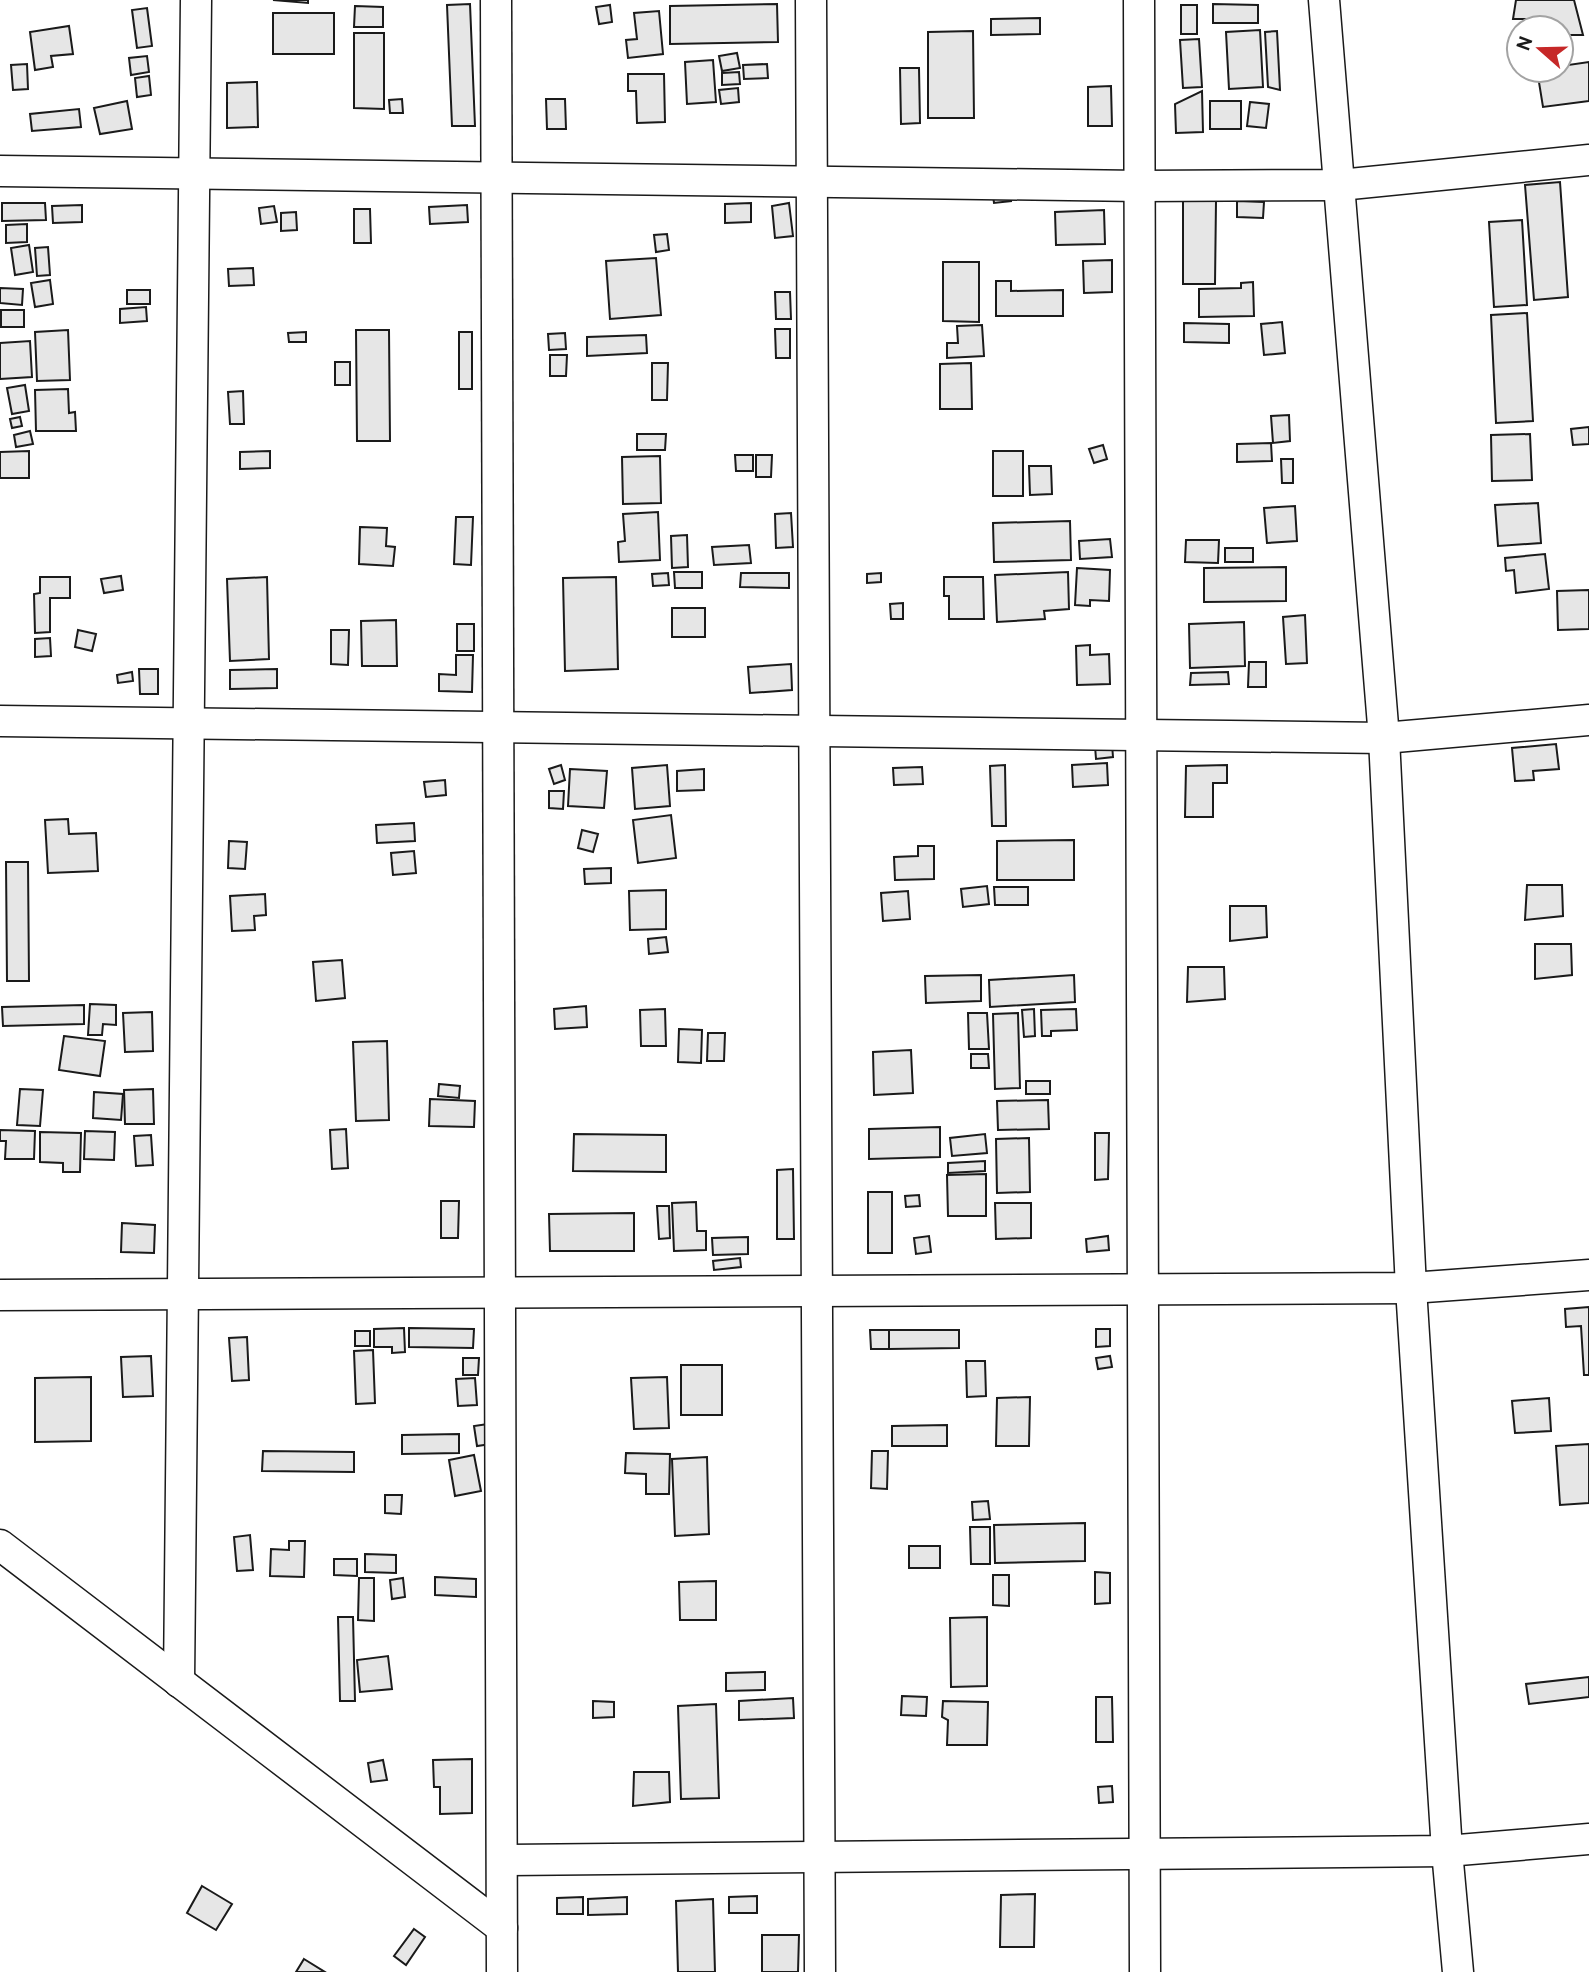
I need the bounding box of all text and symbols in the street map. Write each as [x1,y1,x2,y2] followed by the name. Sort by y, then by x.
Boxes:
[1505,14,1575,84] north arrow
[1512,33,1540,54] text: N

